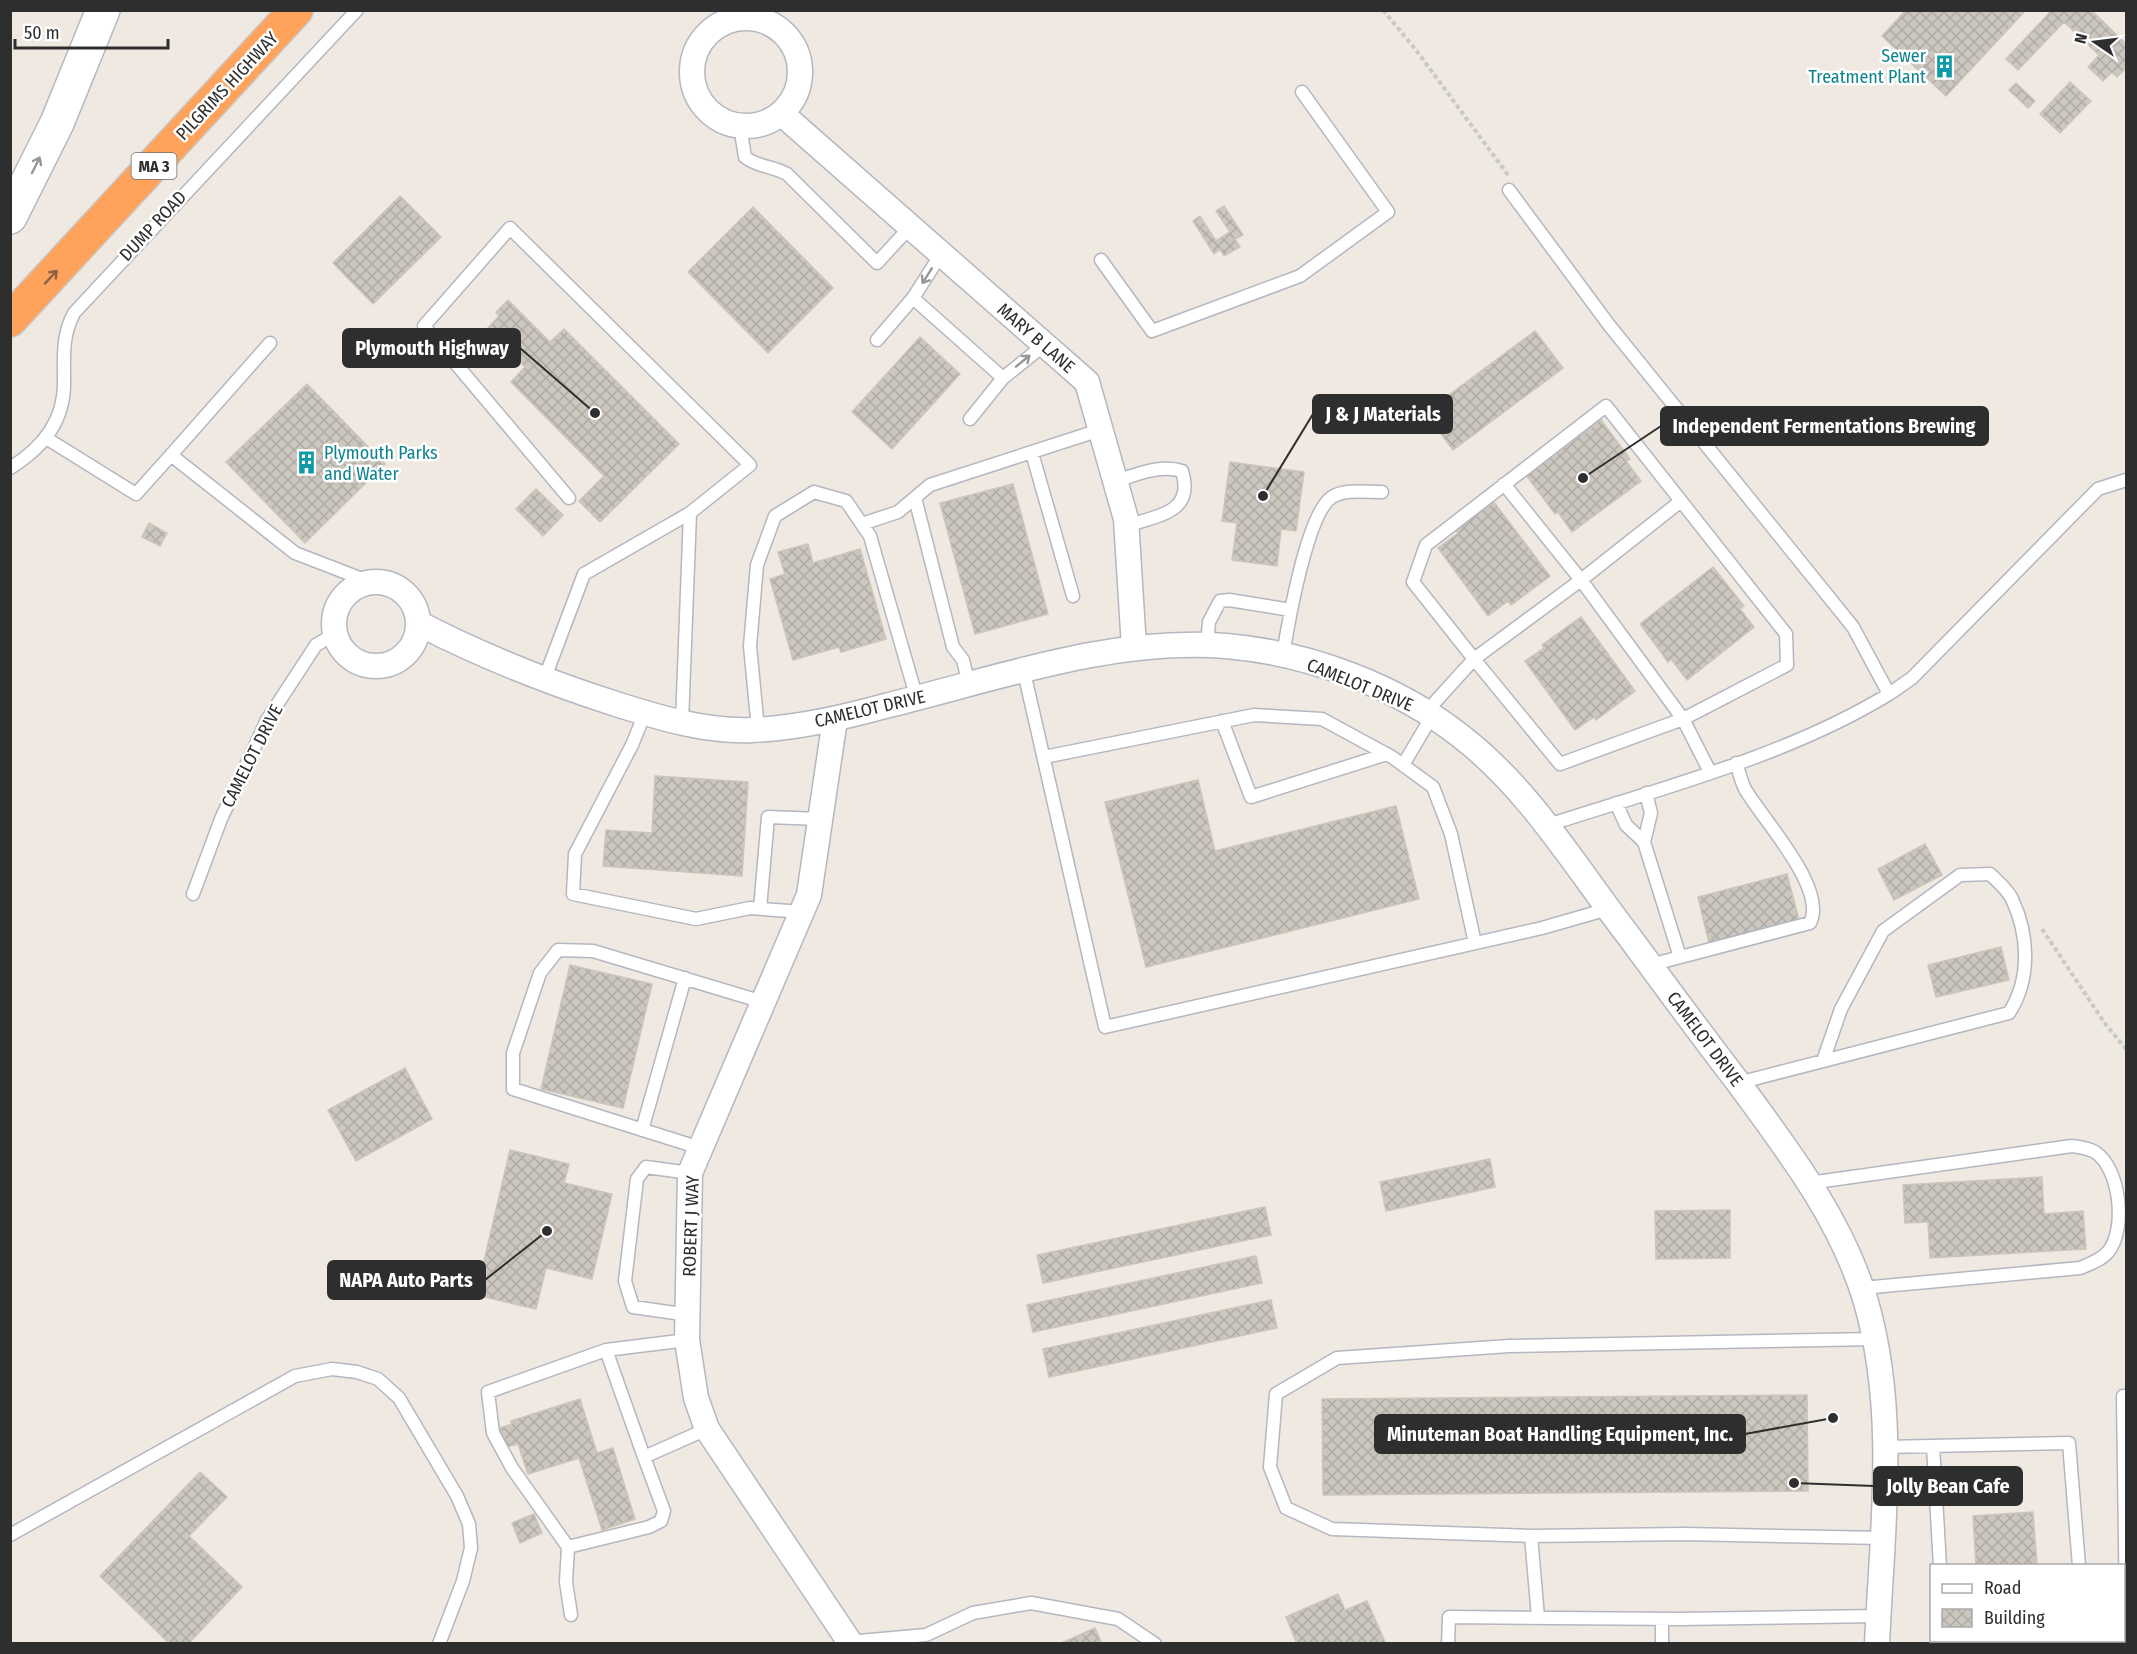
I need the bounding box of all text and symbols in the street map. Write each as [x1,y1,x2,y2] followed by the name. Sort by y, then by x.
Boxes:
[15,12,168,50] scale bar
[2065,12,2125,72] north arrow
[24,22,60,44] text: 50 m
[171,27,283,145] street label: PILGRIMS HIGHWAY
[2071,32,2091,45] text: N
[1809,45,1927,88] place label: Sewer Treatment Plant
[1931,53,1957,79] building icon: Sewer Treatment Plant
[132,153,176,179] road number: MA 3
[31,156,43,174] one-way arrow
[115,186,191,266] street label: DUMP ROAD
[921,267,933,284] one-way arrow
[43,270,57,285] one-way arrow
[993,298,1079,378] street label: MARY B LANE
[343,329,520,367] callout: Plymouth Highway
[355,336,509,360] text: Plymouth Highway
[1015,355,1031,368] one-way arrow
[1313,395,1452,433] callout: J & J Materials
[1324,402,1441,426] text: J & J Materials
[1661,407,1988,445] callout: Independent Fermentations Brewing
[1672,414,1976,438] text: Independent Fermentations Brewing
[324,442,438,485] place label: Plymouth Parks and Water
[293,450,319,476] building icon: Plymouth Parks and Water
[1304,654,1416,716] street label: CAMELOT DRIVE
[813,686,927,732] street label: CAMELOT DRIVE
[217,701,287,811] street label: CAMELOT DRIVE
[1662,987,1748,1091] street label: CAMELOT DRIVE
[678,1175,704,1277] street label: ROBERT J WAY
[328,1261,485,1299] callout: NAPA Auto Parts
[339,1268,473,1292] text: NAPA Auto Parts
[1375,1415,1745,1453] callout: Minuteman Boat Handling Equipment, Inc.
[1387,1422,1733,1446] text: Minuteman Boat Handling Equipment, Inc.
[1874,1467,2022,1505] callout: Jolly Bean Cafe
[1885,1474,2010,1498] text: Jolly Bean Cafe
[1930,1564,2125,1642] legend
[1984,1577,2021,1599] text: Road
[1984,1607,2045,1629] text: Building

